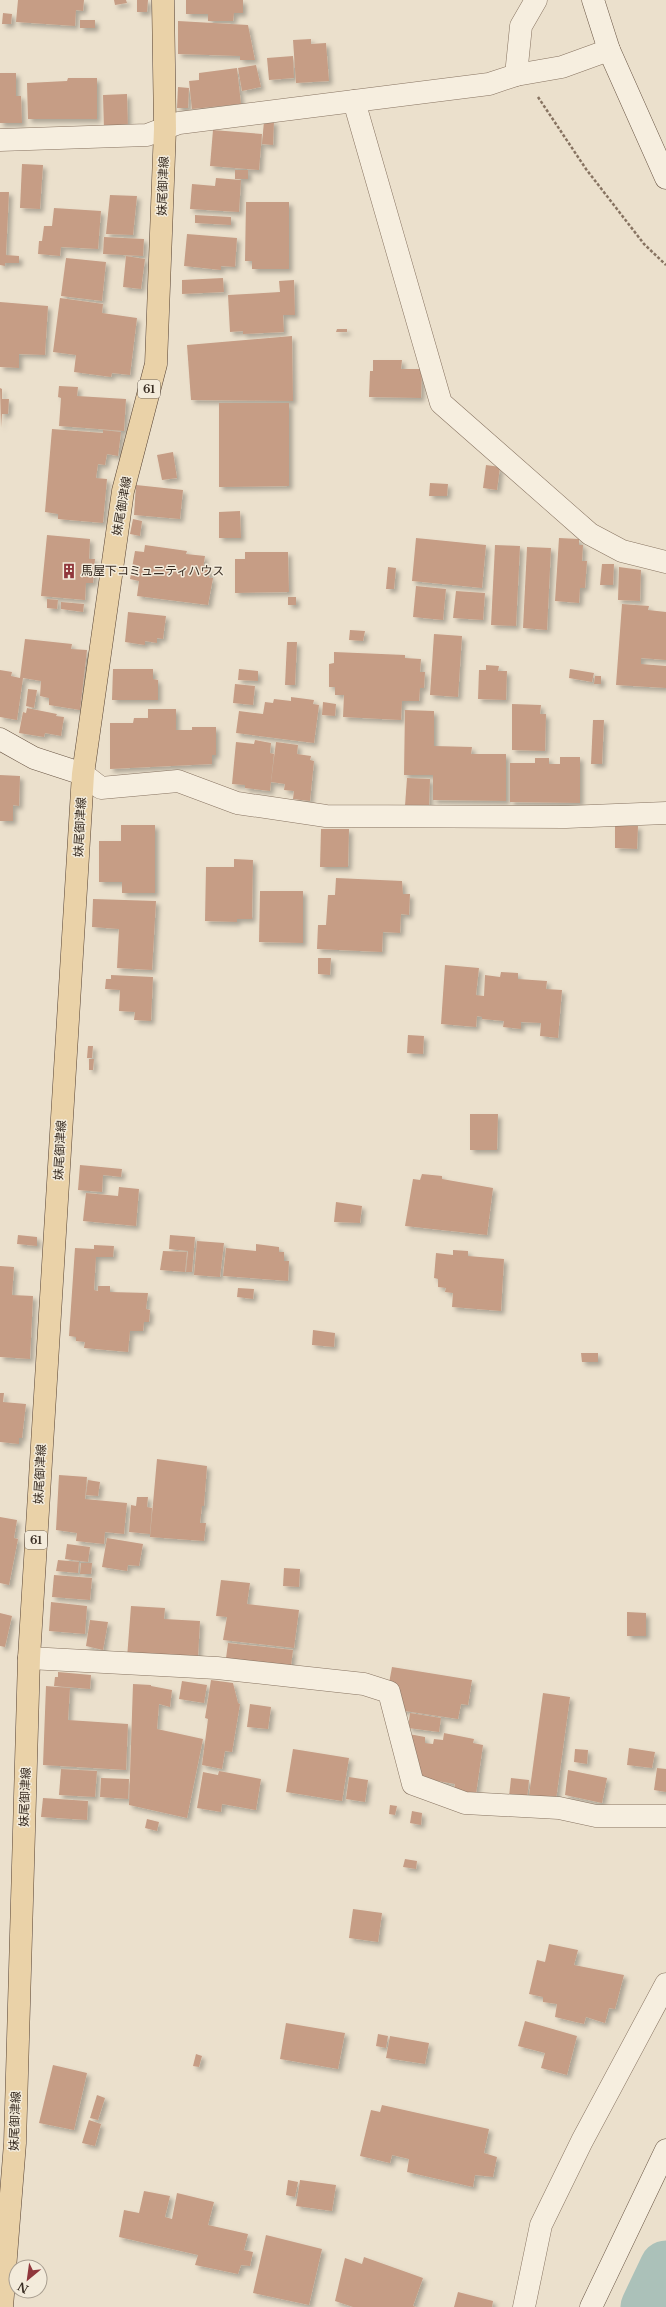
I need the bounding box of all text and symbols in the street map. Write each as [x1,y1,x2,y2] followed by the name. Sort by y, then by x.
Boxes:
[154,156,171,216] street label: 妹尾御津線
[138,380,160,398] road number: 61
[109,475,134,537] street label: 妹尾御津線
[60,562,78,580] building icon: 馬屋下コミュニティハウス
[81,563,224,578] place label: 馬屋下コミュニティハウス
[70,797,89,857] street label: 妹尾御津線
[50,1120,69,1180] street label: 妹尾御津線
[30,1444,49,1504] street label: 妹尾御津線
[25,1531,47,1549] road number: 61
[16,1767,33,1827] street label: 妹尾御津線
[6,2091,23,2151] street label: 妹尾御津線
[8,2259,48,2299] north arrow
[15,2279,31,2296] text: N

